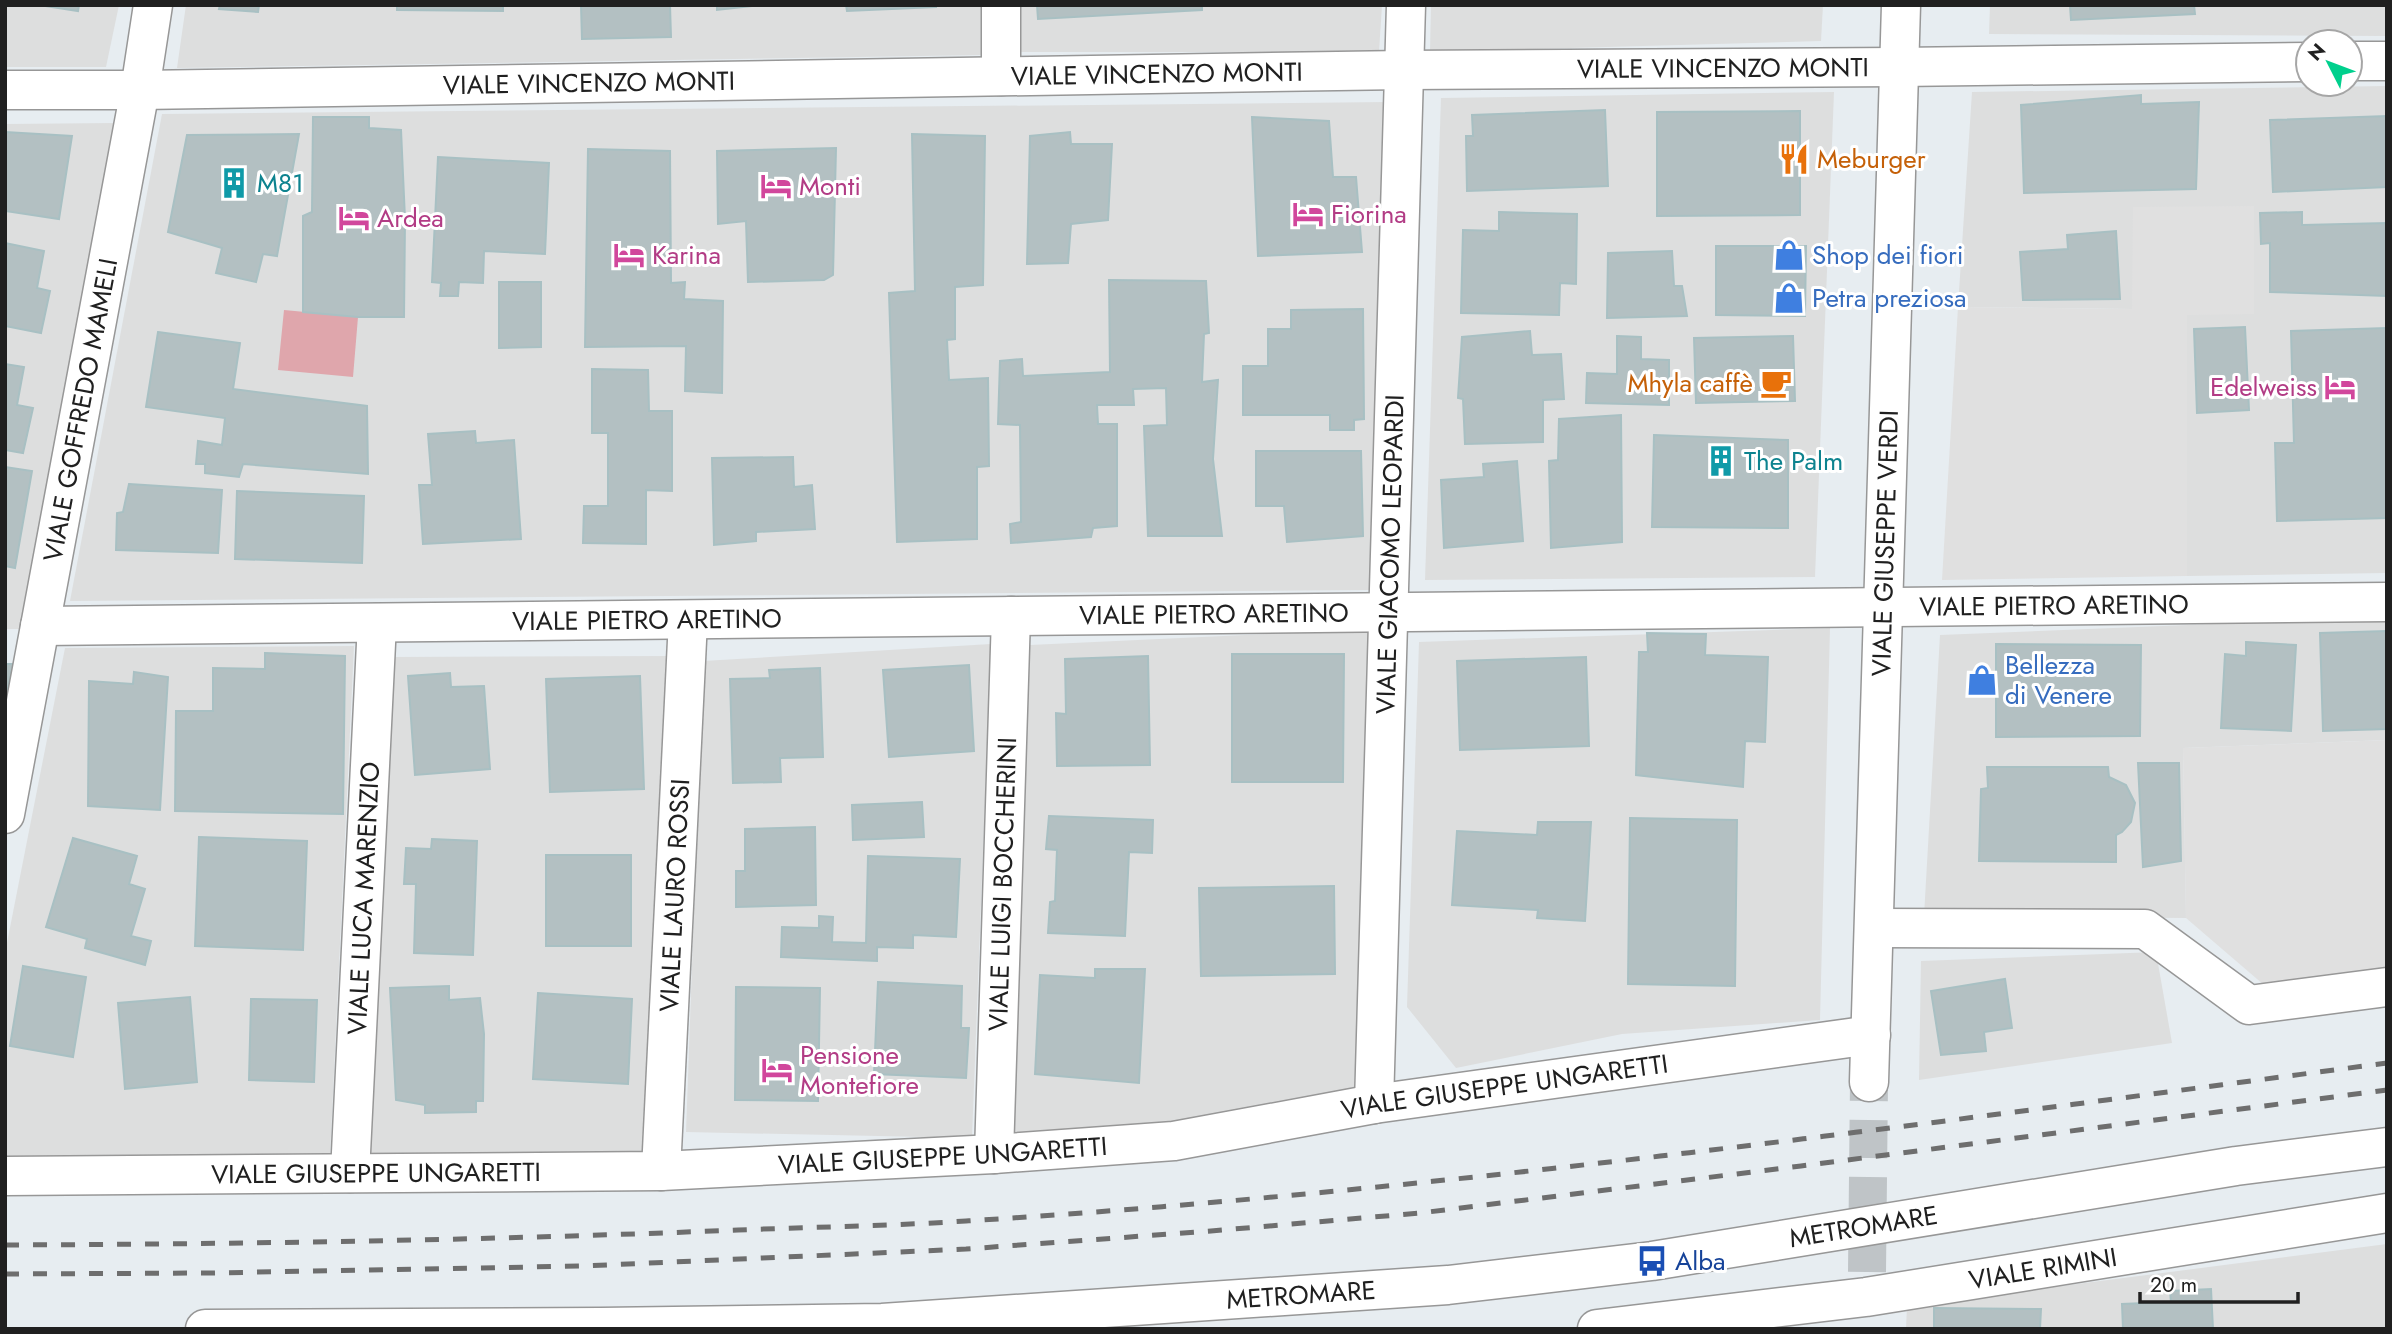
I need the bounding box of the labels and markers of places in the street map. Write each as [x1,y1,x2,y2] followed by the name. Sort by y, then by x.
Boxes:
[1817,140,1926,178] place label: Meburger
[1777,142,1811,176] restaurant icon: Meburger
[257,164,304,202] place label: M81
[217,166,251,200] building icon: M81
[799,167,861,205] place label: Monti
[759,169,793,203] hotel icon: Monti
[1331,195,1407,233] place label: Fiorina
[1291,197,1325,231] hotel icon: Fiorina
[377,199,444,237] place label: Ardea
[337,201,371,235] hotel icon: Ardea
[652,236,721,274] place label: Karina
[1812,236,1964,274] place label: Shop dei fiori
[612,238,646,272] hotel icon: Karina
[1772,238,1806,272] shop icon: Shop dei fiori
[1812,279,1967,317] place label: Petra preziosa
[1772,281,1806,315] shop icon: Petra preziosa
[1627,364,1753,402] place label: Mhyla caffè
[1759,366,1793,400] cafe icon: Mhyla caffè
[2210,368,2317,406] place label: Edelweiss
[2323,370,2357,404] hotel icon: Edelweiss
[1744,442,1843,480] place label: The Palm
[1704,444,1738,478] building icon: The Palm
[2005,646,2112,714] place label: Bellezza di Venere
[1965,663,1999,697] shop icon: Bellezza di Venere
[800,1036,919,1104] place label: Pensione Montefiore
[760,1053,794,1087] hotel icon: Pensione Montefiore
[1675,1242,1725,1280] place label: Alba
[1635,1244,1669,1278] bus stop icon: Alba

